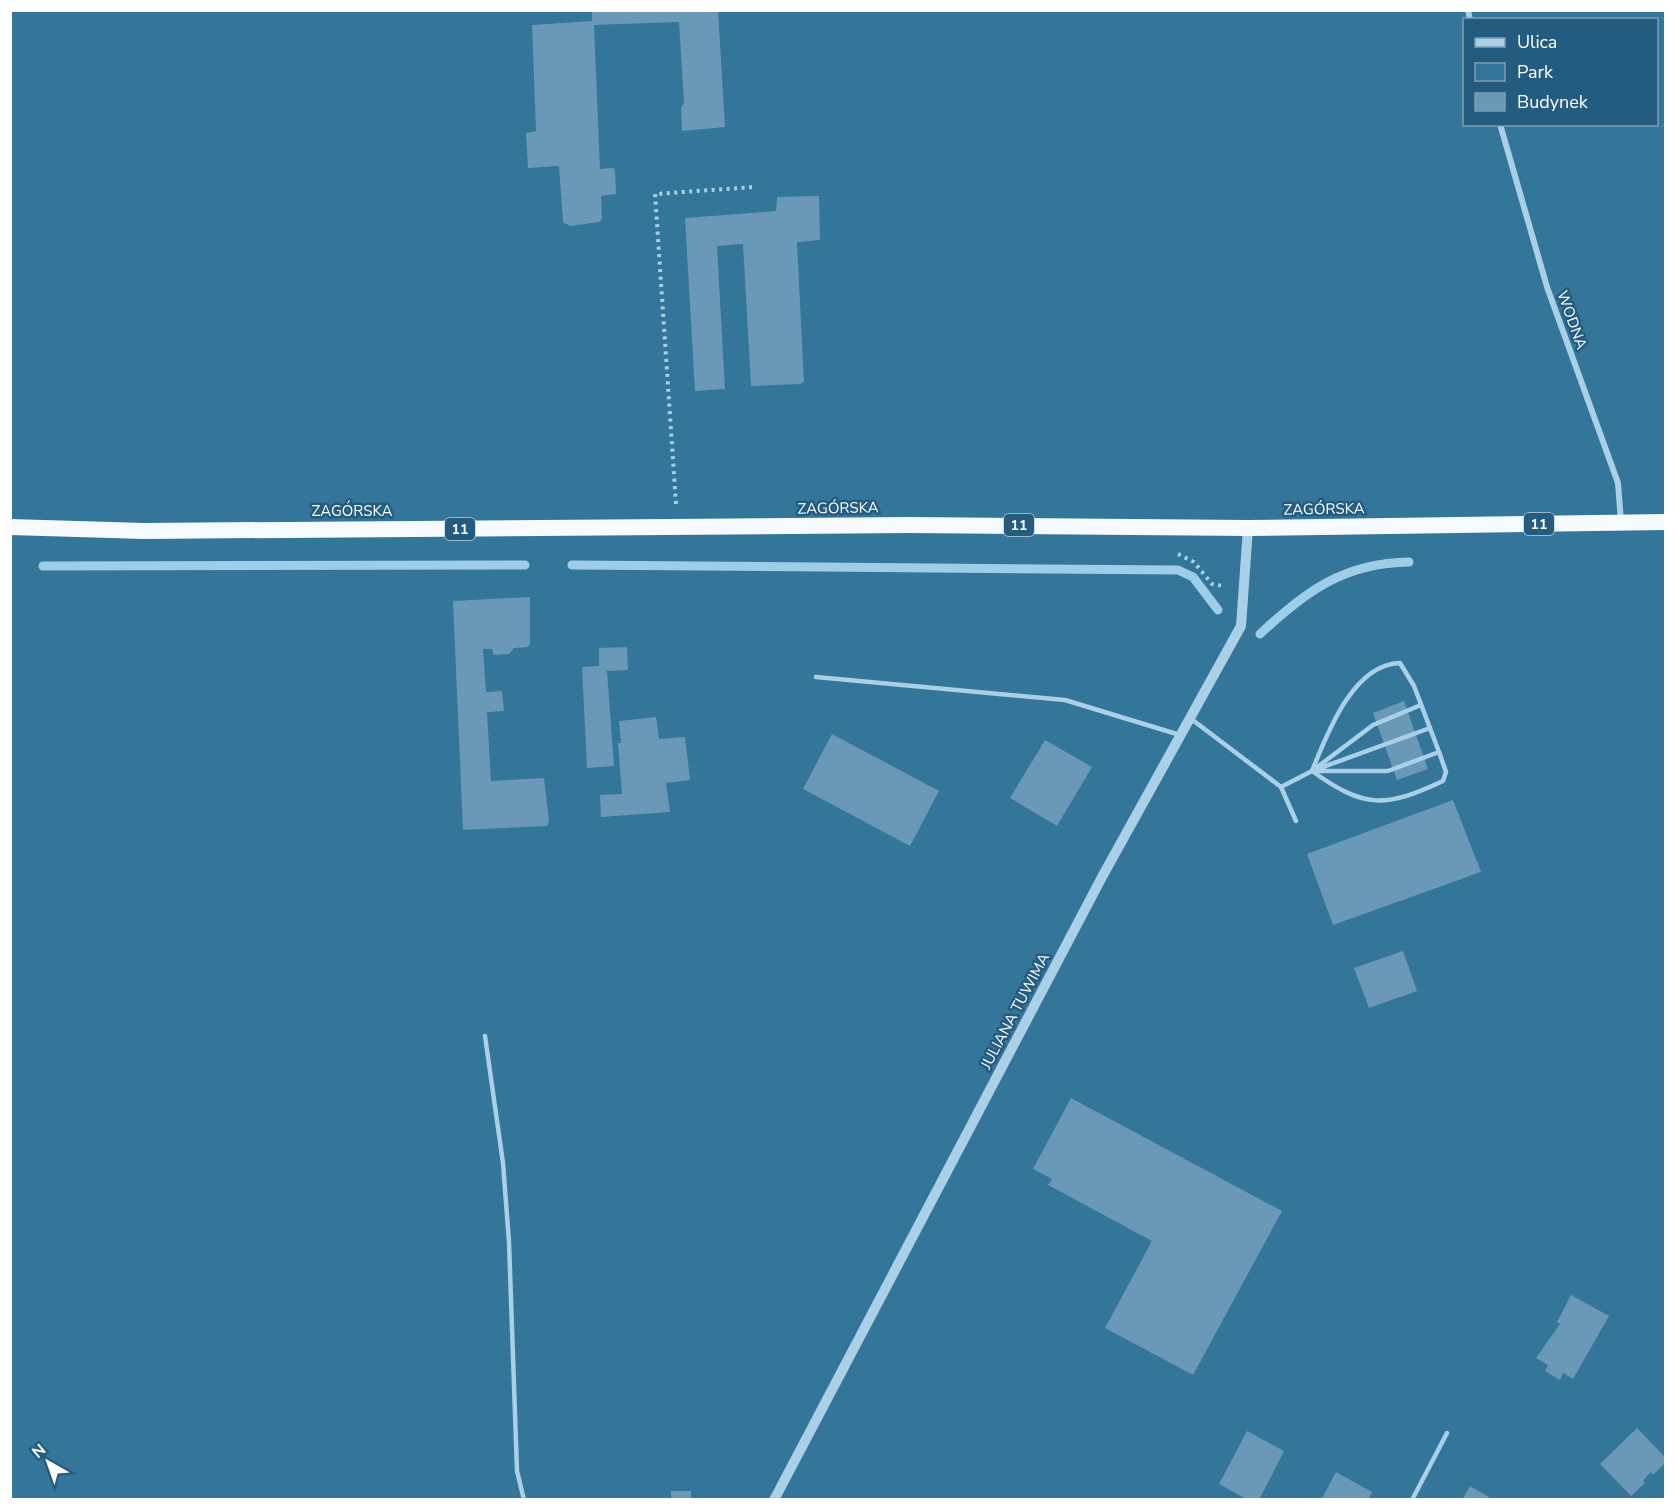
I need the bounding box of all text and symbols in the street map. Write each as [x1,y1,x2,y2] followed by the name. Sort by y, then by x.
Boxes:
[1463,18,1658,126] legend
[1517,30,1557,54] text: Ulica
[1517,60,1554,84] text: Park
[1517,90,1589,114] text: Budynek
[1552,288,1592,352] street label: WODNA
[797,496,879,519] street label: ZAGÓRSKA
[1283,497,1365,520] street label: ZAGÓRSKA
[312,500,393,521] street label: ZAGÓRSKA
[1524,513,1554,535] road number: 11
[1004,514,1034,536] road number: 11
[445,518,475,540] road number: 11
[976,949,1054,1073] street label: JULIANA TUWIMA
[18,1432,78,1492] north arrow
[27,1439,51,1464] text: N

